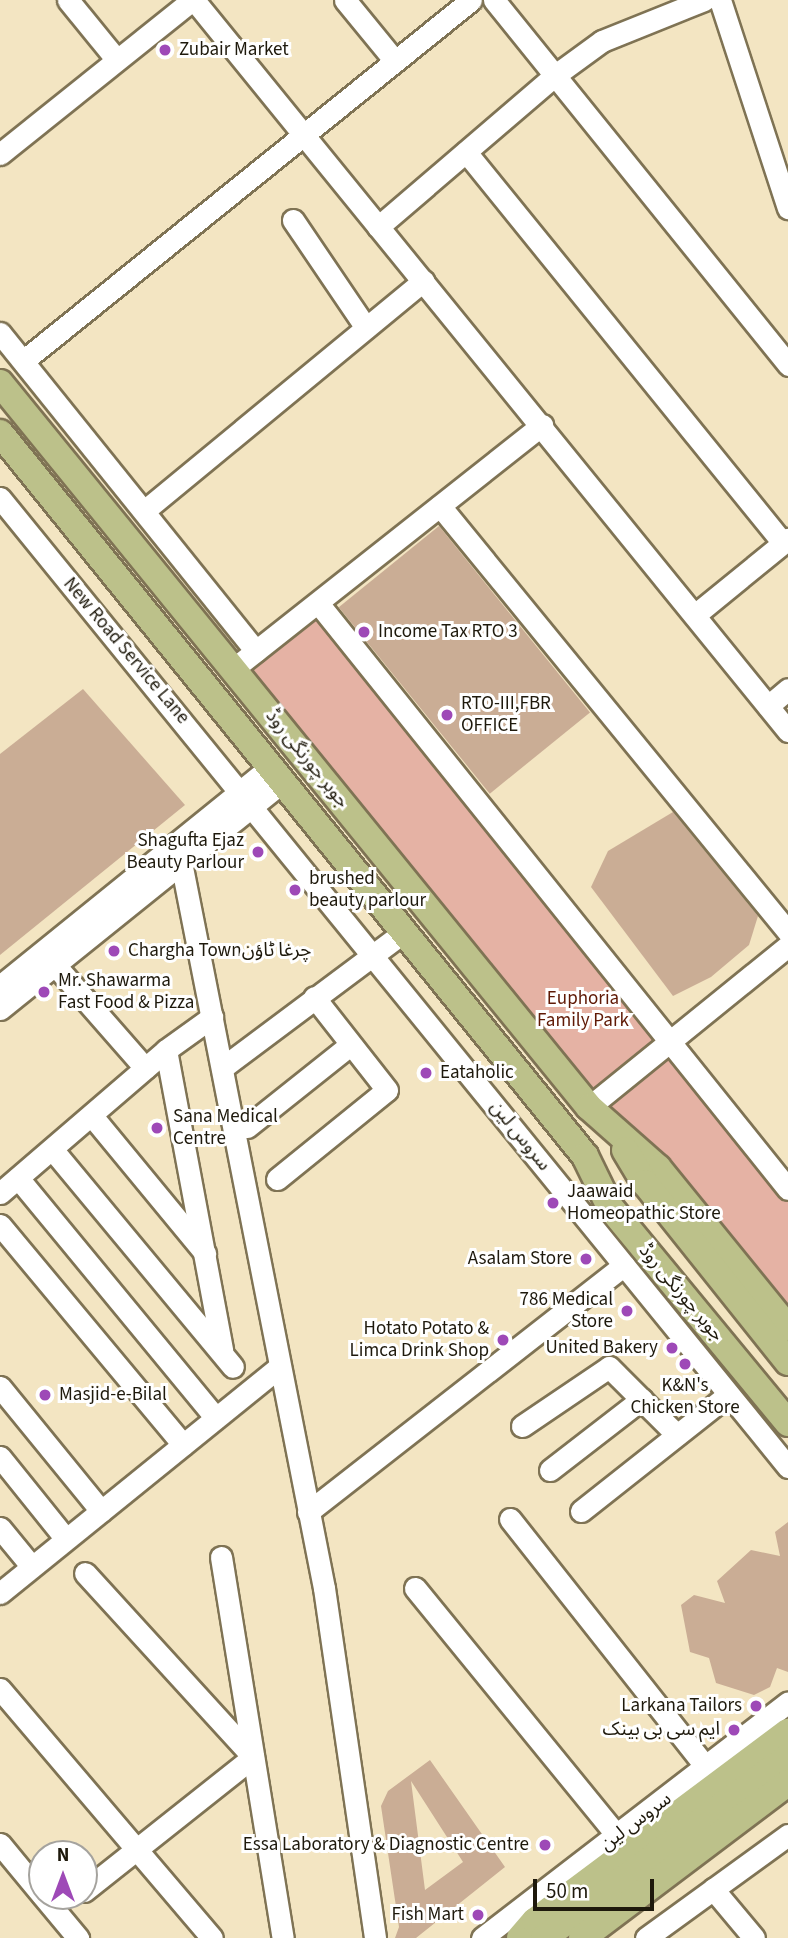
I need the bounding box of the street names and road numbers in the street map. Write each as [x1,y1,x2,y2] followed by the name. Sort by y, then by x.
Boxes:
[58,573,194,729] street label: New Road Service Lane
[260,705,354,813] street label: جوہر چورنگی روڈ
[485,1096,555,1176] street label: سروس لین
[634,1240,728,1346] street label: جوہر چورنگی روڈ
[596,1788,676,1856] street label: سروس لین

